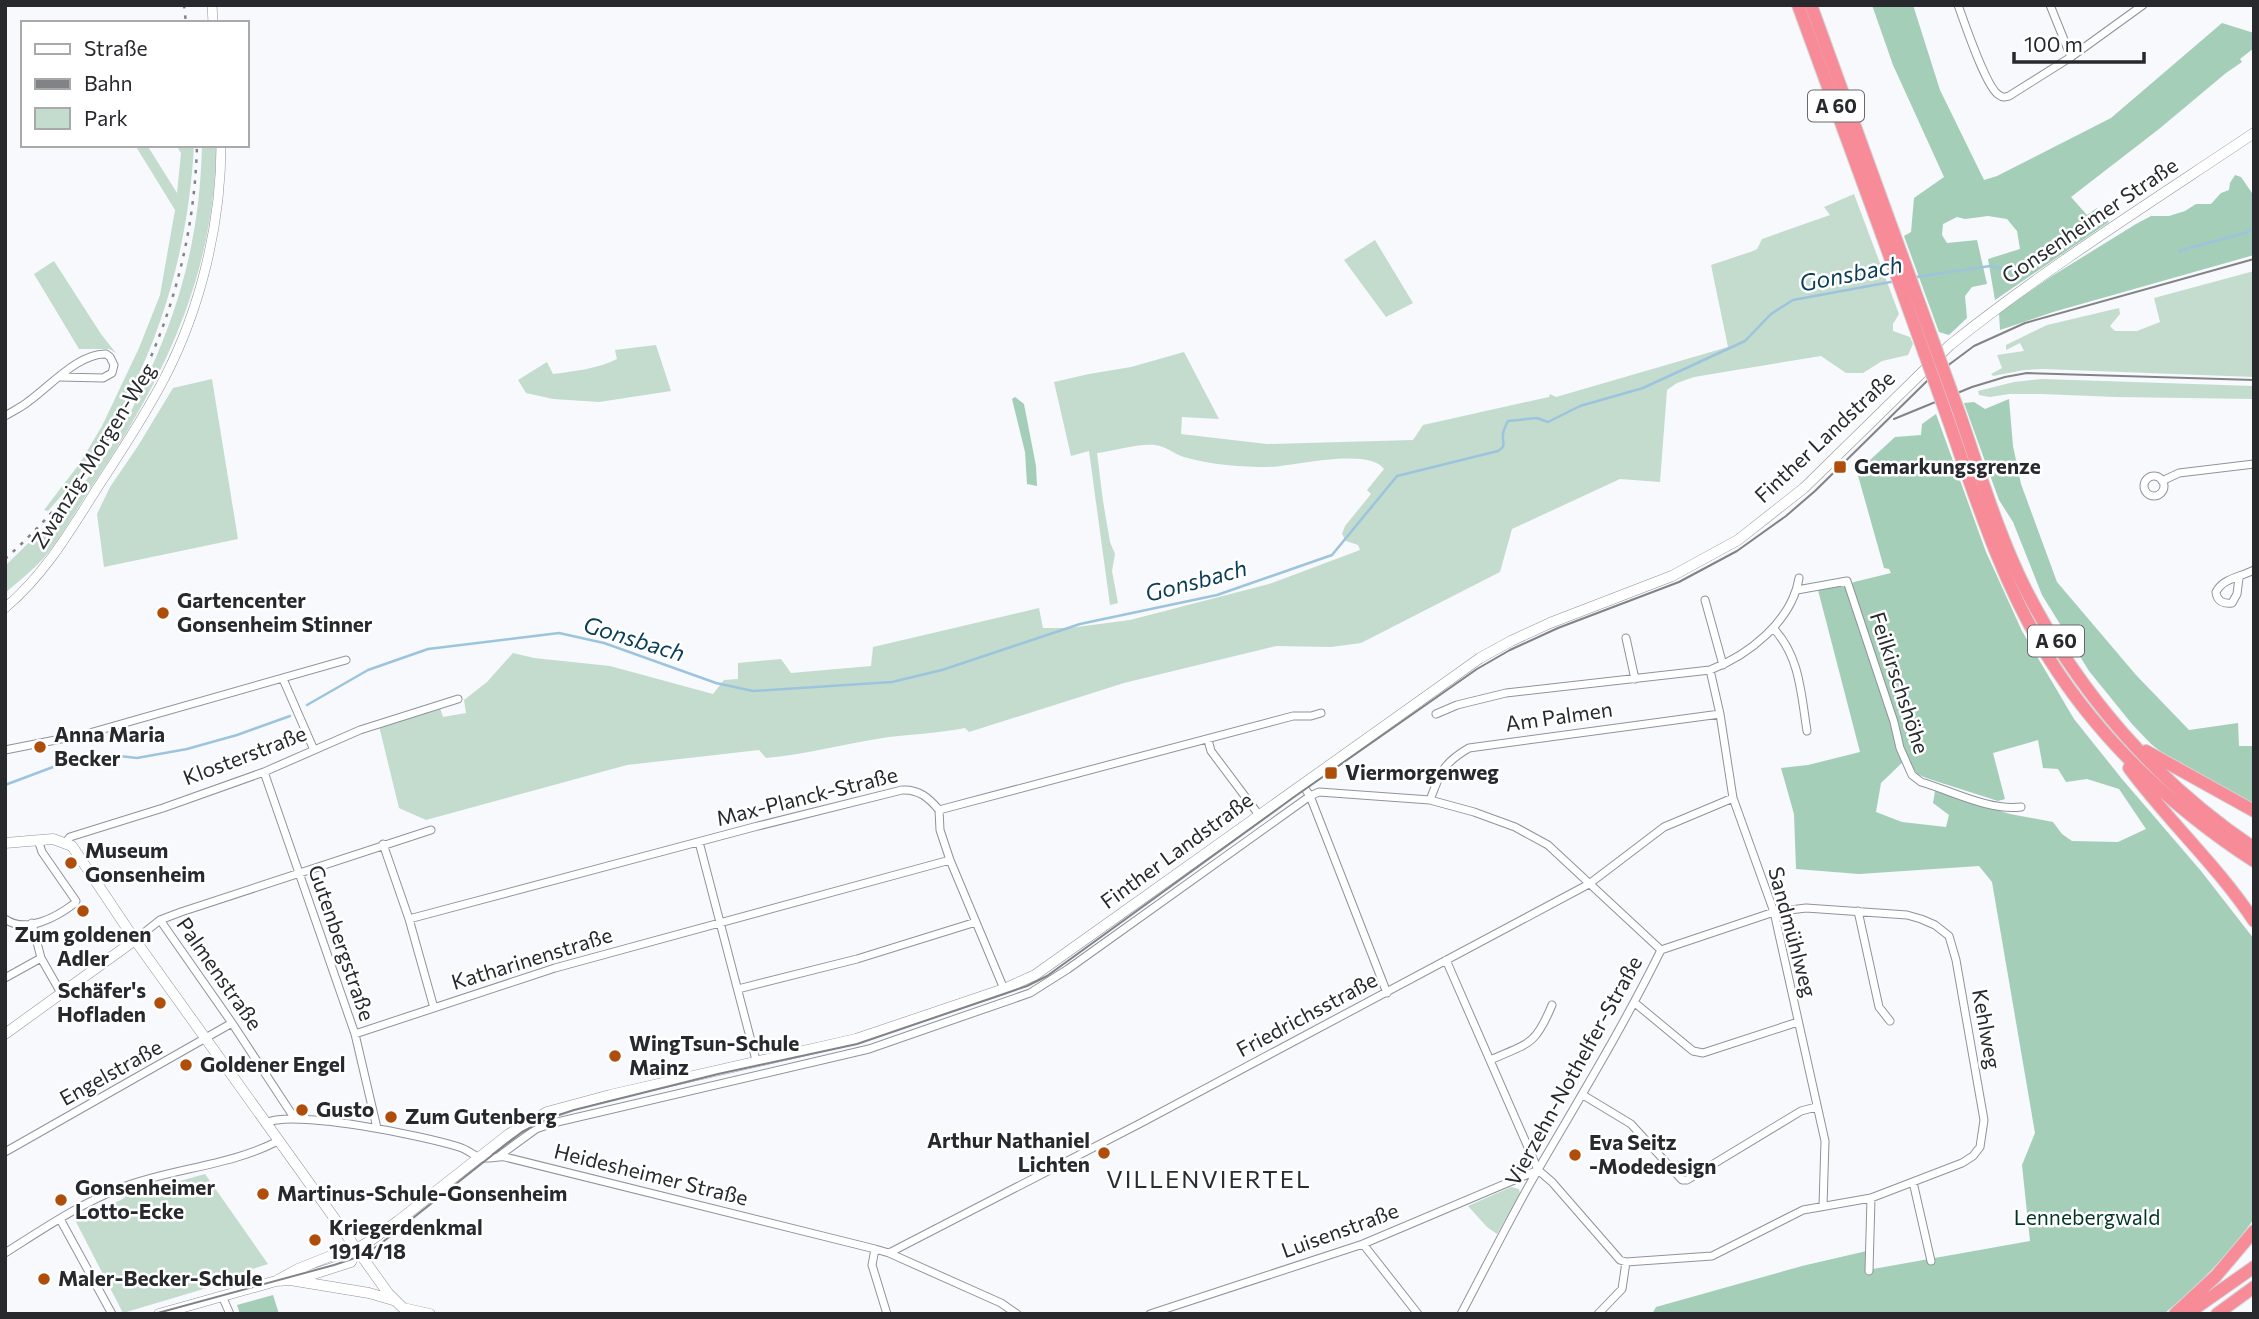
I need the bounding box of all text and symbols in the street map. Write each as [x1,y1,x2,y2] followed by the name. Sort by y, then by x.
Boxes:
[21,21,248,147] legend
[2014,21,2144,65] scale bar
[2024,31,2083,56] text: 100 m
[84,35,148,60] text: Straße
[84,70,133,95] text: Bahn
[1808,90,1864,122] road number: A 60
[84,105,128,130] text: Park
[1997,152,2182,288] street label: Gonsenheimer Straße
[1797,249,1905,297] water label: Gonsbach
[25,358,160,553] street label: Zwanzig-Morgen-Weg
[1749,365,1899,507] street label: Finther Landstraße
[1854,453,2041,478] place label: Gemarkungsgrenze
[1832,459,1848,475] marker: Gemarkungsgrenze
[1142,553,1250,607] water label: Gonsbach
[177,587,373,636] place label: Gartencenter Gonsenheim Stinner
[155,605,171,621] marker: Gartencenter Gonsenheim Stinner
[580,609,688,667] water label: Gonsbach
[1866,609,1935,757] street label: Feilkirschshöhe
[2028,626,2084,656] road number: A 60
[1504,696,1614,735] street label: Am Palmen
[179,720,310,790] street label: Klosterstraße
[54,721,165,770] place label: Anna Maria Becker
[32,739,48,755] marker: Anna Maria Becker
[1345,759,1499,784] place label: Viermorgenweg
[713,761,900,830] street label: Max-Planck-Straße
[1323,765,1339,781] marker: Viermorgenweg
[1095,786,1257,913] street label: Finther Landstraße
[85,837,205,886] place label: Museum Gonsenheim
[63,855,79,871] marker: Museum Gonsenheim
[304,861,381,1024] street label: Gutenbergstraße
[1764,864,1823,999] street label: Sandmühlweg
[75,903,91,919] marker: Zum goldenen Adler
[172,912,268,1034] street label: Palmenstraße
[14,921,152,970] place label: Zum goldenen Adler
[448,921,615,994] street label: Katharinenstraße
[1499,951,1646,1190] street label: Vierzehn-Nothelfer-Straße
[1232,966,1381,1061] street label: Friedrichsstraße
[57,977,146,1026] place label: Schäfer's Hofladen
[1968,987,2007,1071] street label: Kehlweg
[152,995,168,1011] marker: Schäfer's Hofladen
[629,1030,799,1079] place label: WingTsun-Schule Mainz
[55,1033,166,1110] street label: Engelstraße
[607,1048,623,1064] marker: WingTsun-Schule Mainz
[200,1051,346,1076] place label: Goldener Engel
[178,1057,194,1073] marker: Goldener Engel
[316,1096,374,1121] place label: Gusto
[294,1102,310,1118] marker: Gusto
[405,1103,557,1128] place label: Zum Gutenberg
[383,1109,399,1125] marker: Zum Gutenberg
[927,1127,1090,1176] place label: Arthur Nathaniel Lichten
[1589,1129,1716,1178] place label: Eva Seitz -Modedesign
[552,1137,751,1210] street label: Heidesheimer Straße
[1096,1145,1112,1161] marker: Arthur Nathaniel Lichten
[1567,1147,1583,1163] marker: Eva Seitz -Modedesign
[1106,1164,1312,1193] district label: VILLENVIERTEL
[75,1174,215,1223] place label: Gonsenheimer Lotto-Ecke
[277,1180,567,1205] place label: Martinus-Schule-Gonsenheim
[255,1186,271,1202] marker: Martinus-Schule-Gonsenheim
[53,1192,69,1208] marker: Gonsenheimer Lotto-Ecke
[1277,1197,1402,1262] street label: Luisenstraße
[2014,1204,2160,1229] park label: Lennebergwald
[329,1214,483,1263] place label: Kriegerdenkmal 1914/18
[307,1232,323,1248] marker: Kriegerdenkmal 1914/18
[58,1265,262,1290] place label: Maler-Becker-Schule
[36,1271,52,1287] marker: Maler-Becker-Schule

